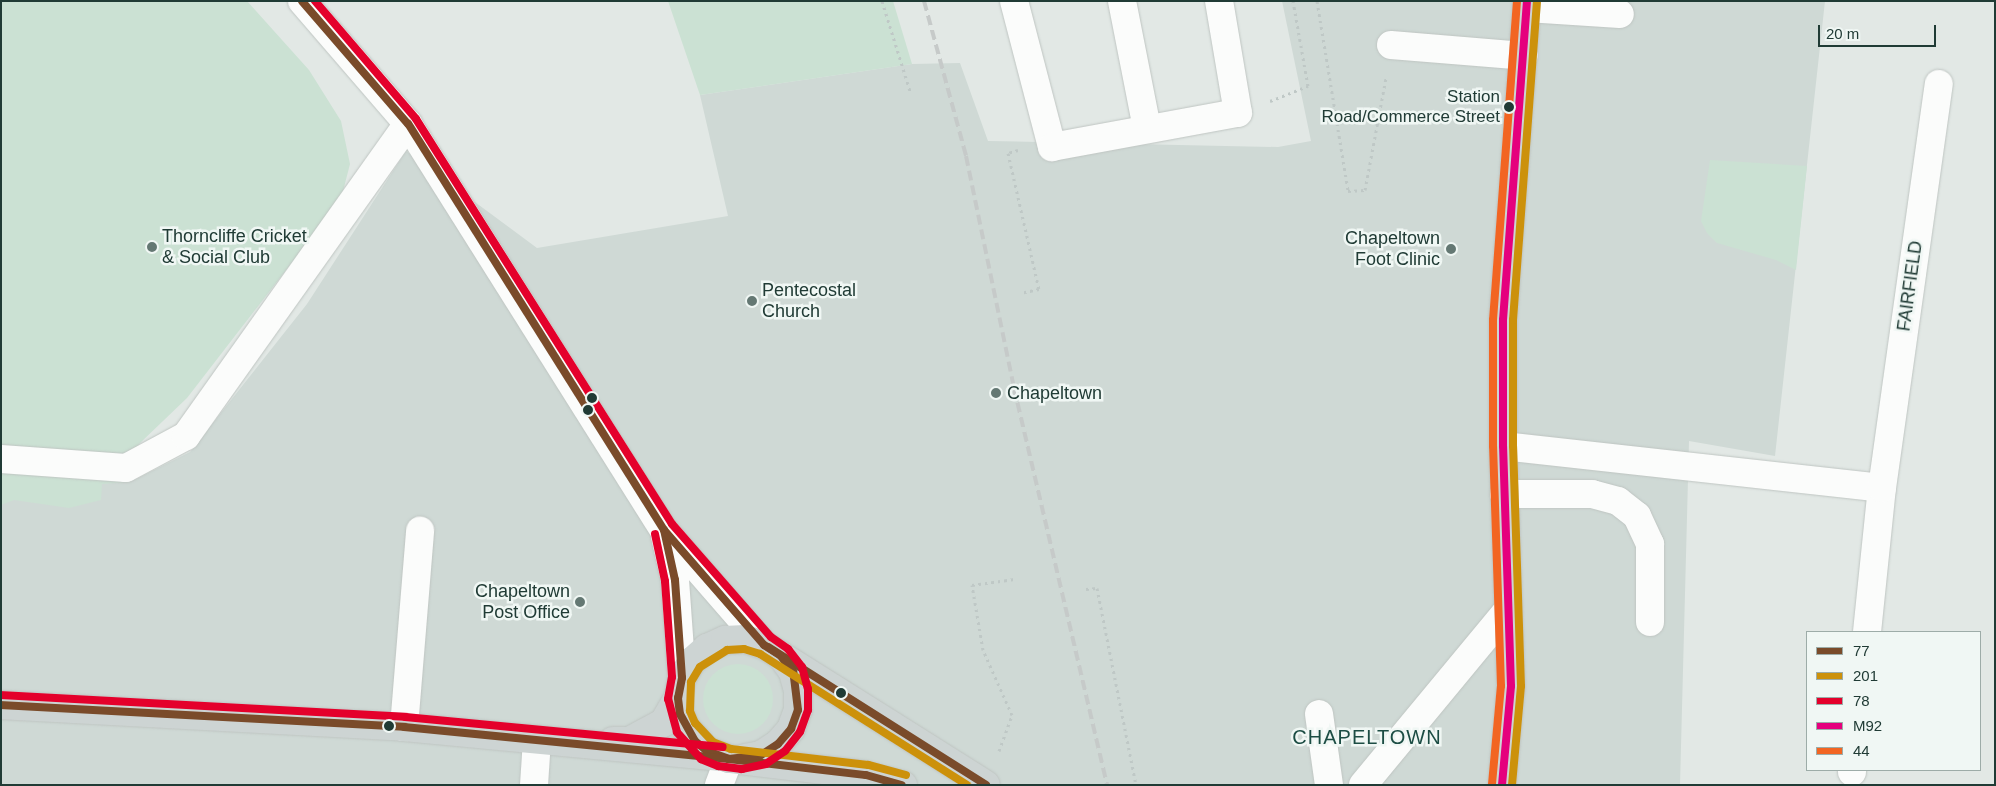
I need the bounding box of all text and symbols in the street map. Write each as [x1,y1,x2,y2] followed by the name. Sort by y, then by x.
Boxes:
[1821,15,1938,47] scale bar
[1826,25,1859,42] text: 20 m
[1321,87,1500,127] place label: Station Road/Commerce Street
[1504,102,1514,112] marker: Station Road/Commerce Street
[162,226,307,268] place label: Thorncliffe Cricket & Social Club
[1345,228,1440,270] place label: Chapeltown Foot Clinic
[1893,239,1927,333] street label: FAIRFIELD
[146,241,158,253] marker: Thorncliffe Cricket & Social Club
[1444,242,1458,256] marker: Chapeltown Foot Clinic
[762,280,856,322] place label: Pentecostal Church
[746,295,758,307] marker: Pentecostal Church
[1007,382,1102,404] place label: Chapeltown
[989,386,1003,400] marker: Chapeltown
[587,393,597,403] unlabelled marker
[583,405,593,415] unlabelled marker
[475,581,570,624] place label: Chapeltown Post Office
[574,596,586,608] marker: Chapeltown Post Office
[1806,631,1981,771] legend
[1853,642,1870,659] text: 77
[1853,667,1878,684] text: 201
[836,688,846,698] unlabelled marker
[1853,692,1870,709] text: 78
[1853,717,1882,734] text: M92
[384,721,394,731] unlabelled marker
[1291,725,1443,749] district label: CHAPELTOWN
[1853,742,1870,759] text: 44

